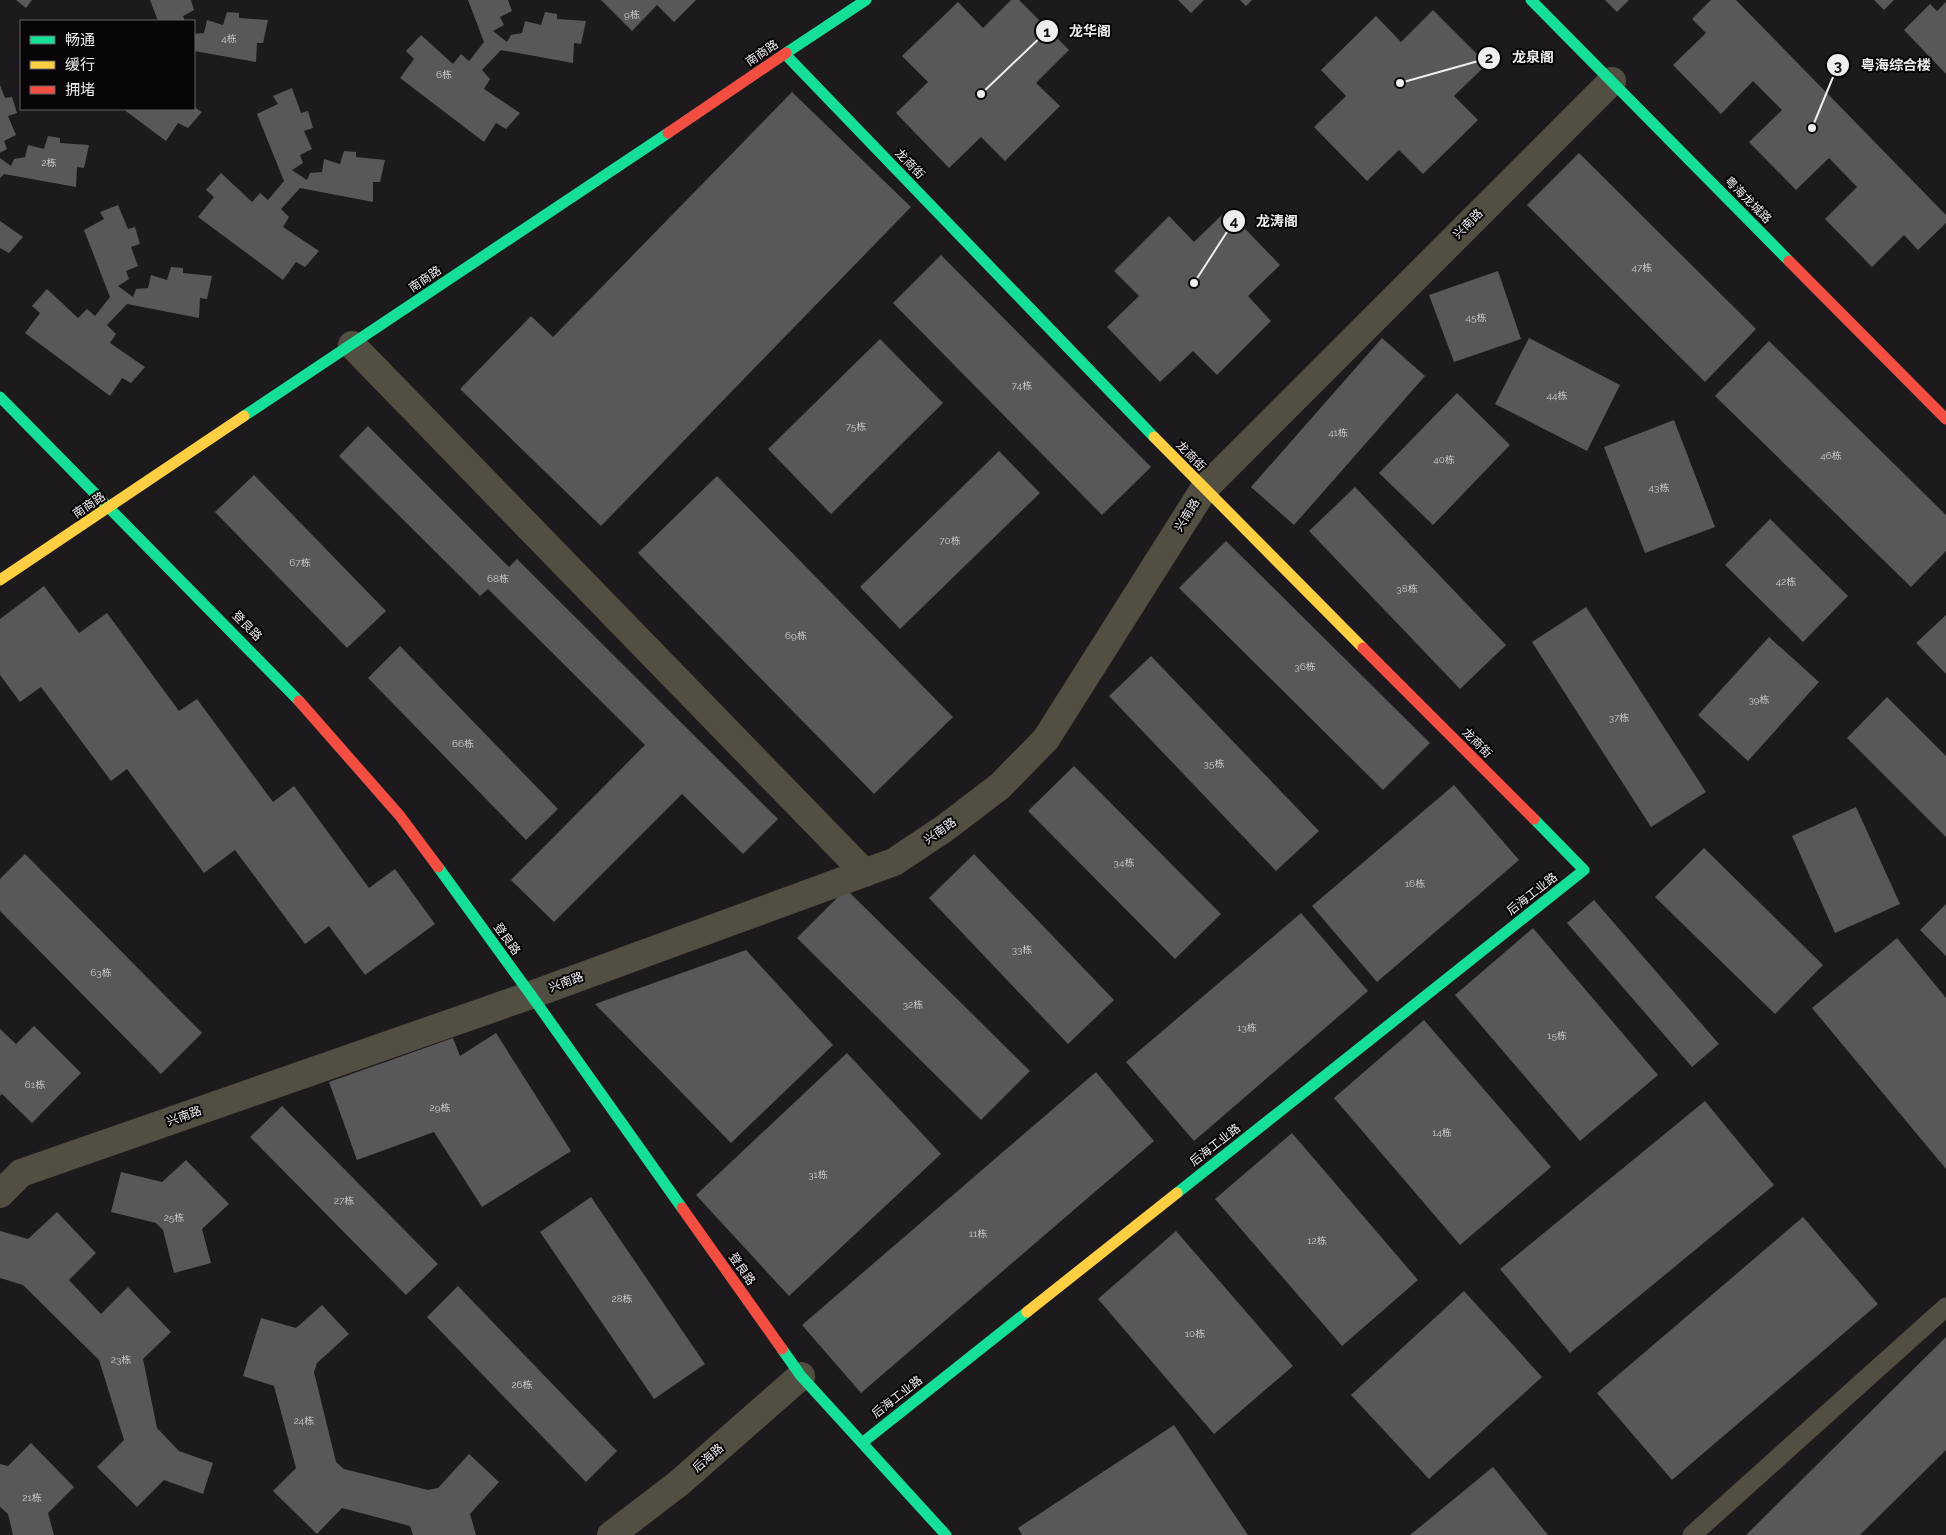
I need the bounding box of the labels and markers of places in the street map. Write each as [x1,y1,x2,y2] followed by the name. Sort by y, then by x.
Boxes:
[1034,17,1121,46] callout: 龙华阁
[1477,43,1564,72] callout: 龙泉阁
[1826,51,1941,80] callout: 粤海综合楼
[1221,207,1308,236] callout: 龙涛阁

